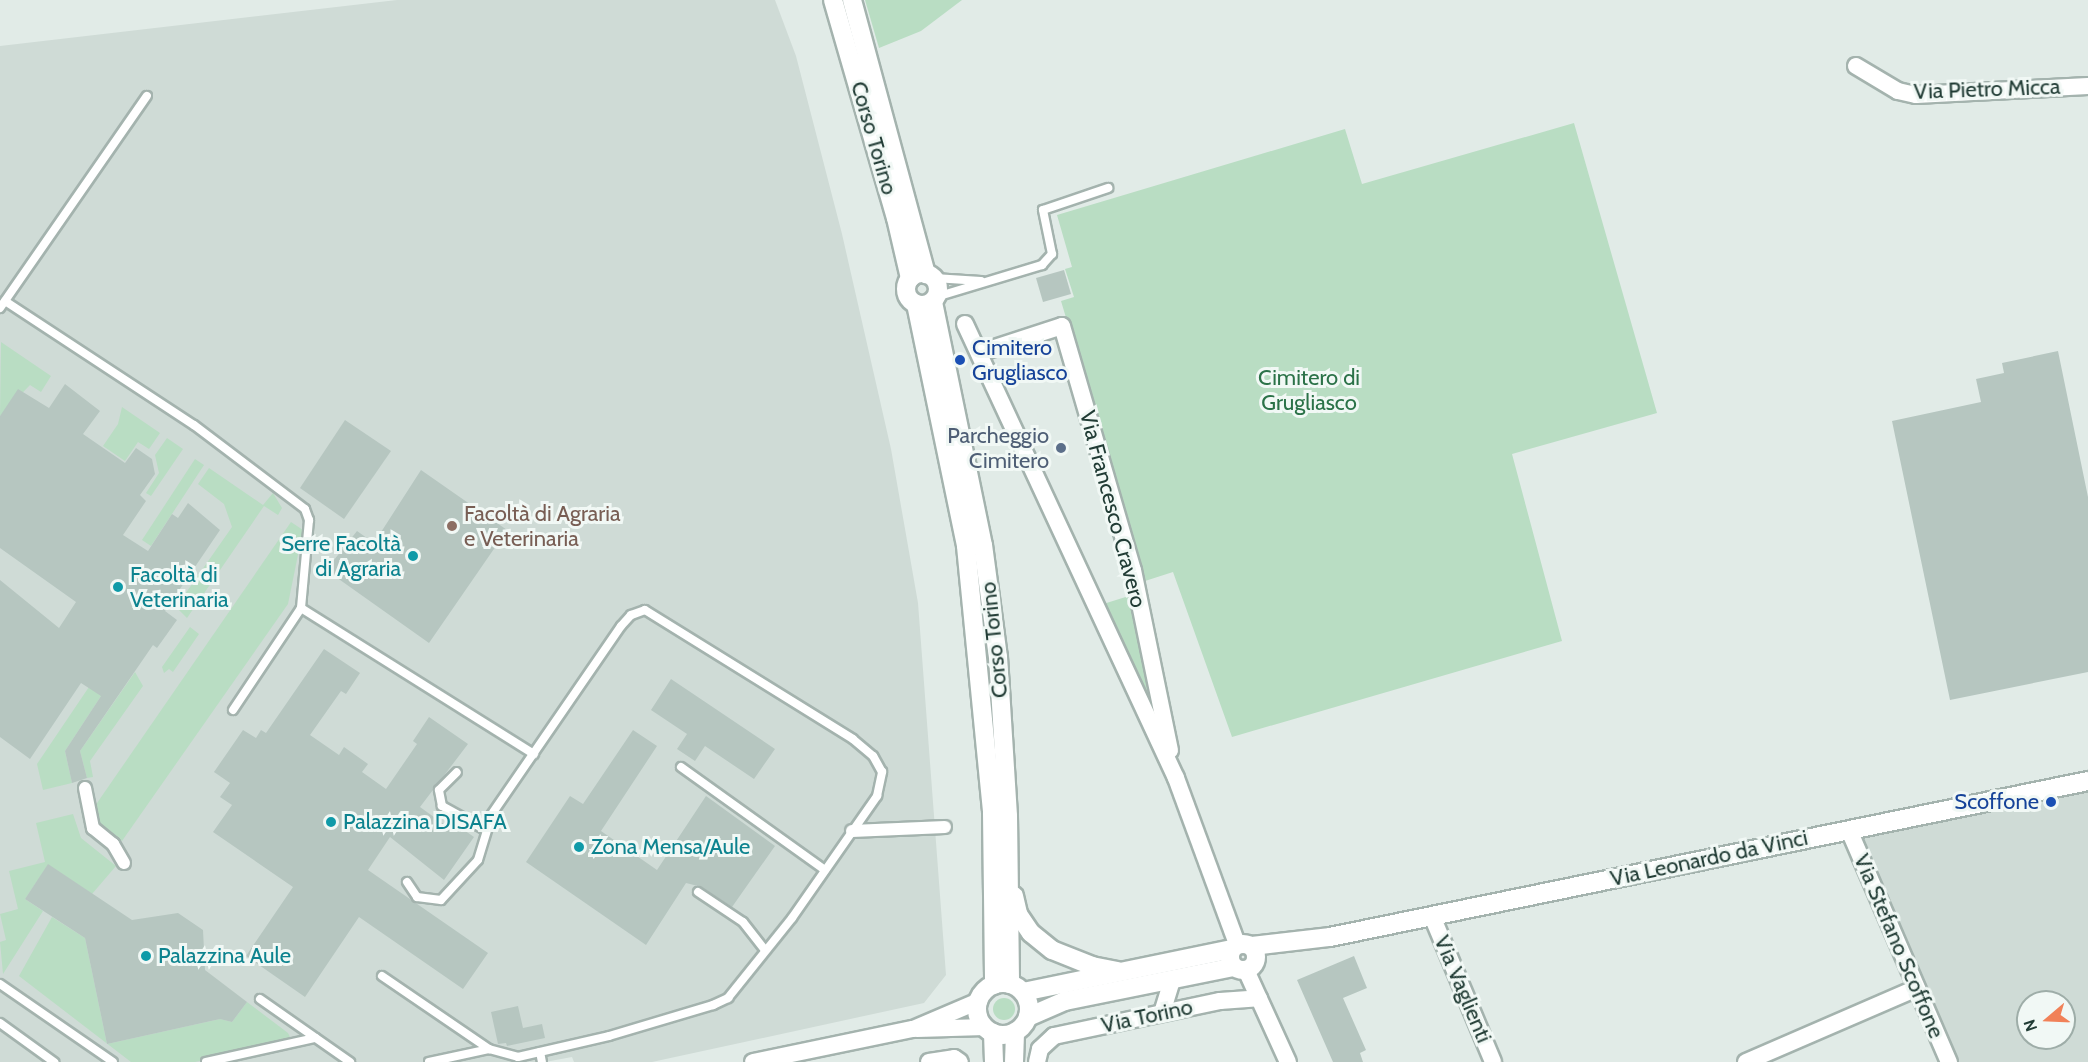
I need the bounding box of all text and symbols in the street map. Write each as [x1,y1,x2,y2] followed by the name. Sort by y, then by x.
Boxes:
[1913,73,2061,105] street label: Via Pietro Micca
[845,78,903,198] street label: Corso Torino
[972,334,1068,386] place label: Cimitero Grugliasco
[953,353,967,367] marker: Cimitero Grugliasco
[1258,364,1360,416] park label: Cimitero di Grugliasco
[1074,408,1152,610] street label: Via Francesco Cravero
[947,422,1049,474] place label: Parcheggio Cimitero
[1054,441,1068,455] marker: Parcheggio Cimitero
[464,500,620,552] place label: Facoltà di Agraria e Veterinaria
[445,519,459,533] marker: Facoltà di Agraria e Veterinaria
[281,530,401,582] place label: Serre Facoltà di Agraria
[406,549,420,563] marker: Serre Facoltà di Agraria
[130,561,229,612] place label: Facoltà di Veterinaria
[111,580,125,594] marker: Facoltà di Veterinaria
[975,581,1013,699] street label: Corso Torino
[1954,789,2039,815] place label: Scoffone
[2044,795,2058,809] marker: Scoffone
[343,809,507,835] place label: Palazzina DISAFA
[324,815,338,829] marker: Palazzina DISAFA
[1608,824,1810,892] street label: Via Leonardo da Vinci
[591,834,750,860] place label: Zona Mensa/Aule
[572,840,586,854] marker: Zona Mensa/Aule
[1848,850,1950,1042] street label: Via Stefano Scoffone
[1429,931,1497,1047] street label: Via Vaglienti
[158,943,291,969] place label: Palazzina Aule
[139,949,153,963] marker: Palazzina Aule
[2016,990,2076,1050] north arrow
[1099,993,1195,1039] street label: Via Torino
[2020,1017,2041,1034] text: N

